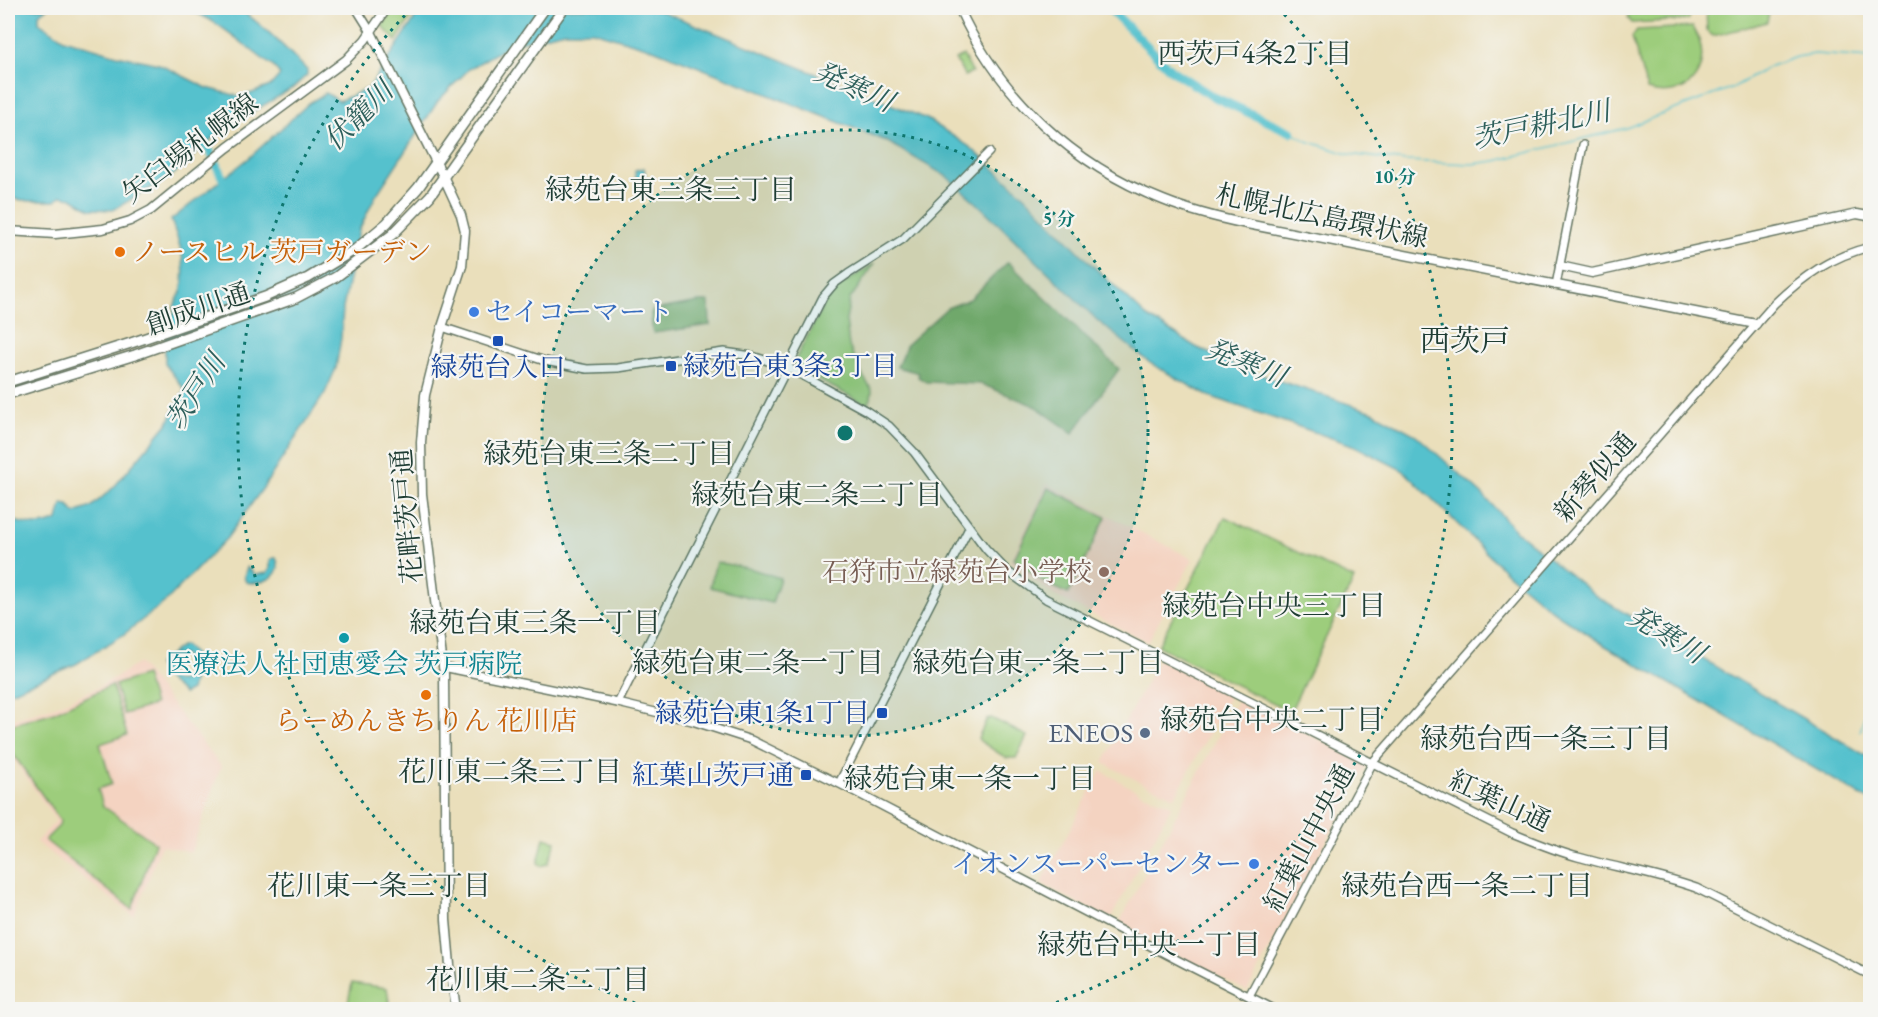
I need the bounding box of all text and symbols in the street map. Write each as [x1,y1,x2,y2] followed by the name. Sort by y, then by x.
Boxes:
[1158,35,1352,71] district label: 西茨戸4条2丁目
[808,52,902,121] water label: 発寒川
[316,70,403,157] water label: 伏籠川
[114,85,265,210] street label: 矢臼場札幌線
[1469,91,1616,156] water label: 茨戸耕北川
[1374,165,1416,188] text: 10 分
[545,171,797,207] district label: 緑苑台東三条三丁目
[1213,176,1431,255] street label: 札幌北広島環状線
[1043,207,1075,230] text: 5 分
[132,234,432,269] place label: ノースヒル 茨戸ガーデン
[113,245,127,259] marker: ノースヒル 茨戸ガーデン
[141,274,255,343] street label: 創成川通
[486,294,673,329] place label: セイコーマート
[467,305,481,319] marker: セイコーマート
[1420,321,1510,360] district label: 西茨戸
[1200,330,1294,396] water label: 発寒川
[491,334,505,348] marker: 緑苑台入口
[157,343,235,436] water label: 茨戸川
[683,348,898,383] place label: 緑苑台東3条3丁目
[431,349,566,384] place label: 緑苑台入口
[664,359,678,373] marker: 緑苑台東3条3丁目
[835,423,855,443] centre of rings
[1546,424,1643,529] street label: 新琴似通
[483,435,735,471] district label: 緑苑台東三条二丁目
[383,447,430,585] street label: 花畔茨戸通
[691,476,943,512] district label: 緑苑台東二条二丁目
[822,554,1092,589] place label: 石狩市立緑苑台小学校
[1097,565,1111,579] marker: 石狩市立緑苑台小学校
[1162,587,1386,623] district label: 緑苑台中央三丁目
[1622,597,1715,673] water label: 発寒川
[409,604,661,640] district label: 緑苑台東三条一丁目
[337,631,351,645] marker: 医療法人社団恵愛会 茨戸病院
[632,644,884,680] district label: 緑苑台東二条一丁目
[912,644,1164,680] district label: 緑苑台東一条二丁目
[166,646,522,681] place label: 医療法人社団恵愛会 茨戸病院
[419,688,433,702] marker: らーめんきちりん 花川店
[655,695,870,730] place label: 緑苑台東1条1丁目
[1160,701,1384,737] district label: 緑苑台中央二丁目
[275,703,577,738] place label: らーめんきちりん 花川店
[875,706,889,720] marker: 緑苑台東1条1丁目
[1048,715,1133,750] place label: ENEOS
[1420,720,1672,756] district label: 緑苑台西一条三丁目
[1138,726,1152,740] marker: ENEOS
[398,753,622,789] district label: 花川東二条三丁目
[632,757,794,792] place label: 紅葉山茨戸通
[1255,758,1362,917] street label: 紅葉山中央通
[844,760,1096,796] district label: 緑苑台東一条一丁目
[1444,762,1557,839] street label: 紅葉山通
[799,768,813,782] marker: 紅葉山茨戸通
[951,846,1242,881] place label: イオンスーパーセンター
[1247,857,1261,871] marker: イオンスーパーセンター
[267,867,491,903] district label: 花川東一条三丁目
[1341,867,1593,903] district label: 緑苑台西一条二丁目
[1037,926,1261,962] district label: 緑苑台中央一丁目
[426,961,650,997] district label: 花川東二条二丁目

